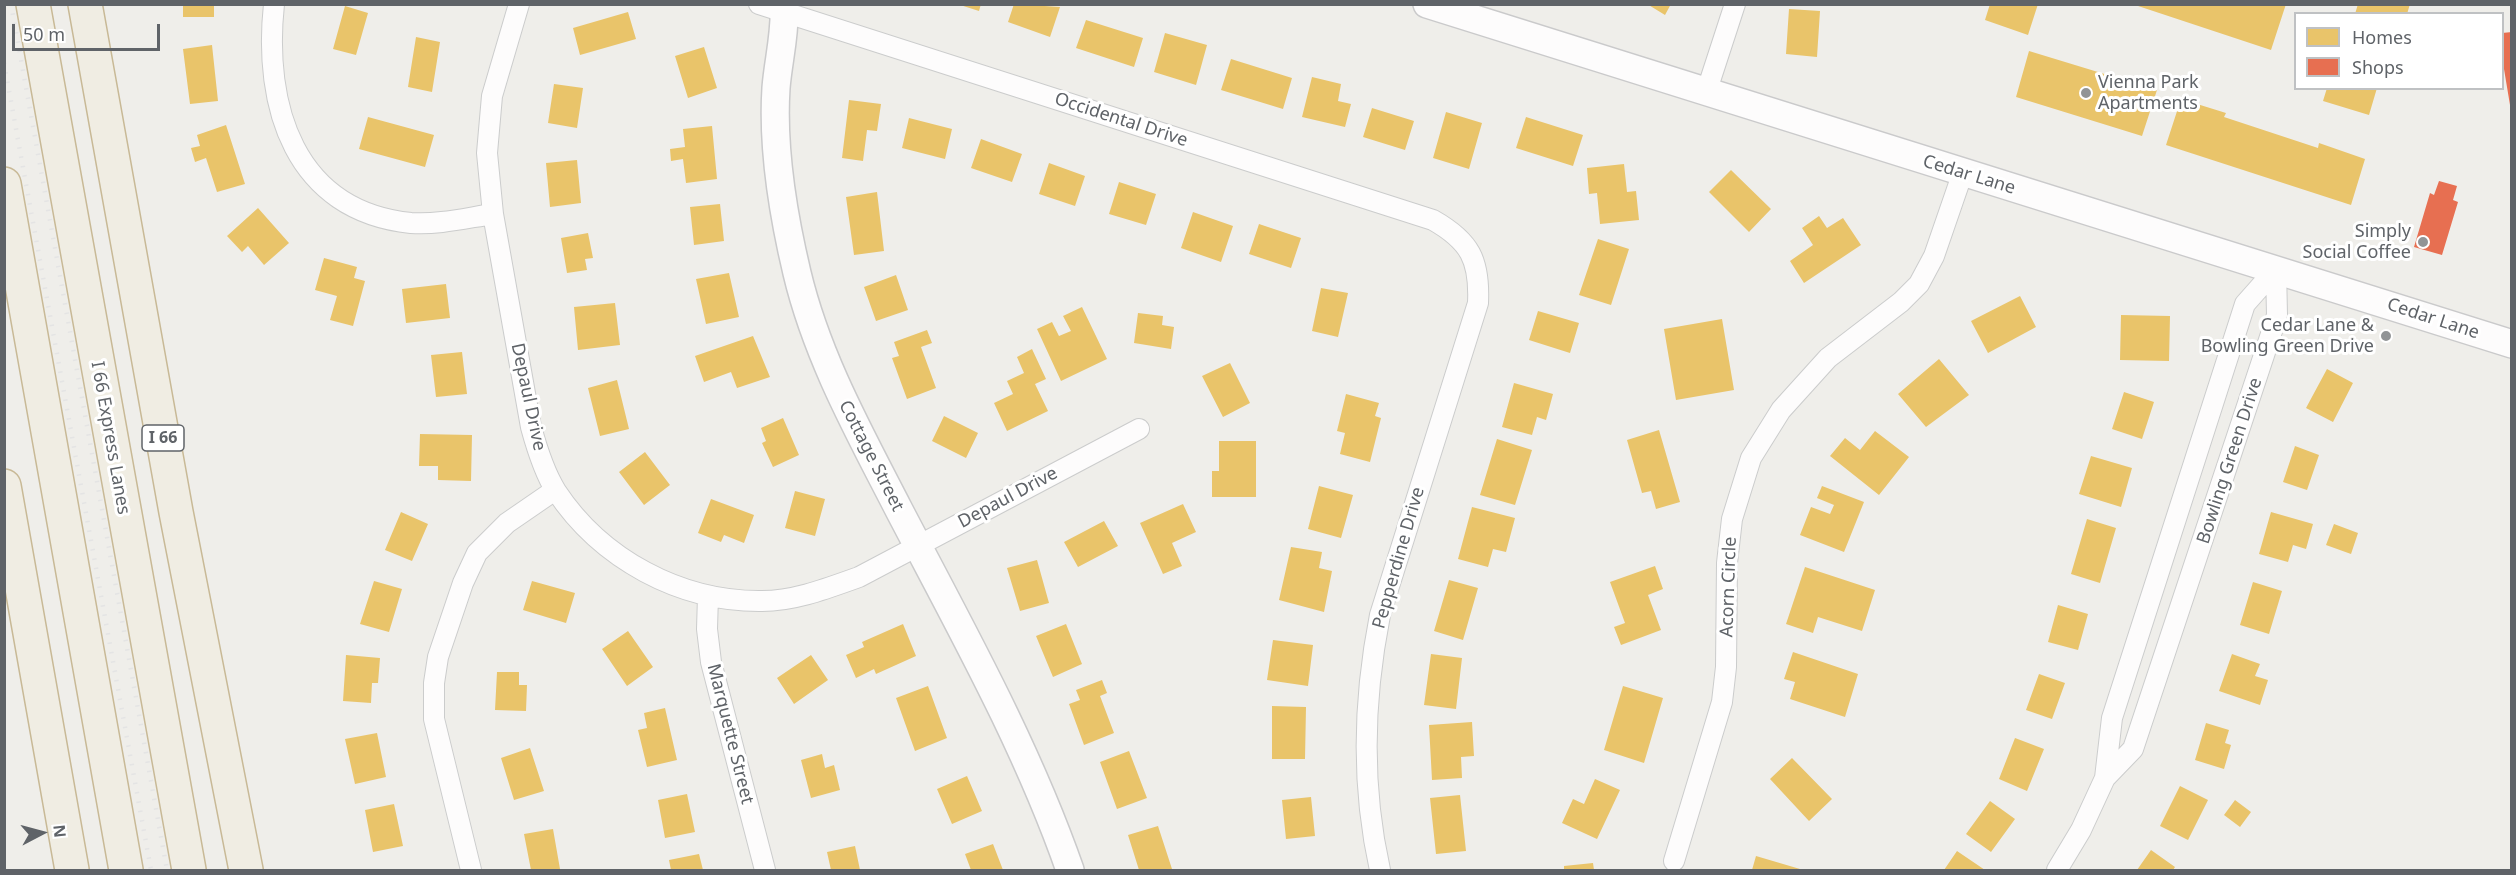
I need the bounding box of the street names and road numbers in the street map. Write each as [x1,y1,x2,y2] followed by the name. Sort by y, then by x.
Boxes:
[1052,88,1190,152] street label: Occidental Drive
[1920,151,2018,199] street label: Cedar Lane
[2384,294,2482,344] street label: Cedar Lane
[506,341,550,453] street label: Depaul Drive
[86,360,134,516] street label: I 66 Express Lanes
[2193,375,2267,547] street label: Bowling Green Drive
[834,397,908,515] street label: Cottage Street
[142,425,184,451] road number: I 66
[955,463,1061,533] street label: Depaul Drive
[1368,485,1430,631] street label: Pepperdine Drive
[1716,536,1742,638] street label: Acorn Circle
[702,662,758,806] street label: Marquette Street

